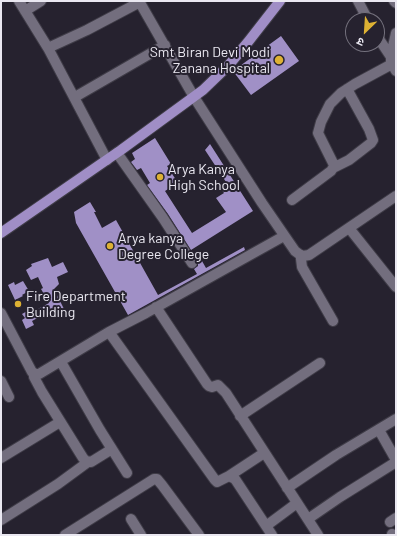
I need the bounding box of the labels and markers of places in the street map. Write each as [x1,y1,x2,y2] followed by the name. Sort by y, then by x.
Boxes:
[150,44,270,76] place label: Smt Biran Devi Modi Zanana Hospital
[273,54,285,66] marker: Smt Biran Devi Modi Zanana Hospital
[168,161,240,194] place label: Arya Kanya High School
[155,172,165,182] marker: Arya Kanya High School
[118,230,209,262] place label: Arya kanya Degree College
[105,241,115,251] marker: Arya kanya Degree College
[26,288,126,320] place label: Fire Department Building
[13,299,23,309] marker: Fire Department Building

